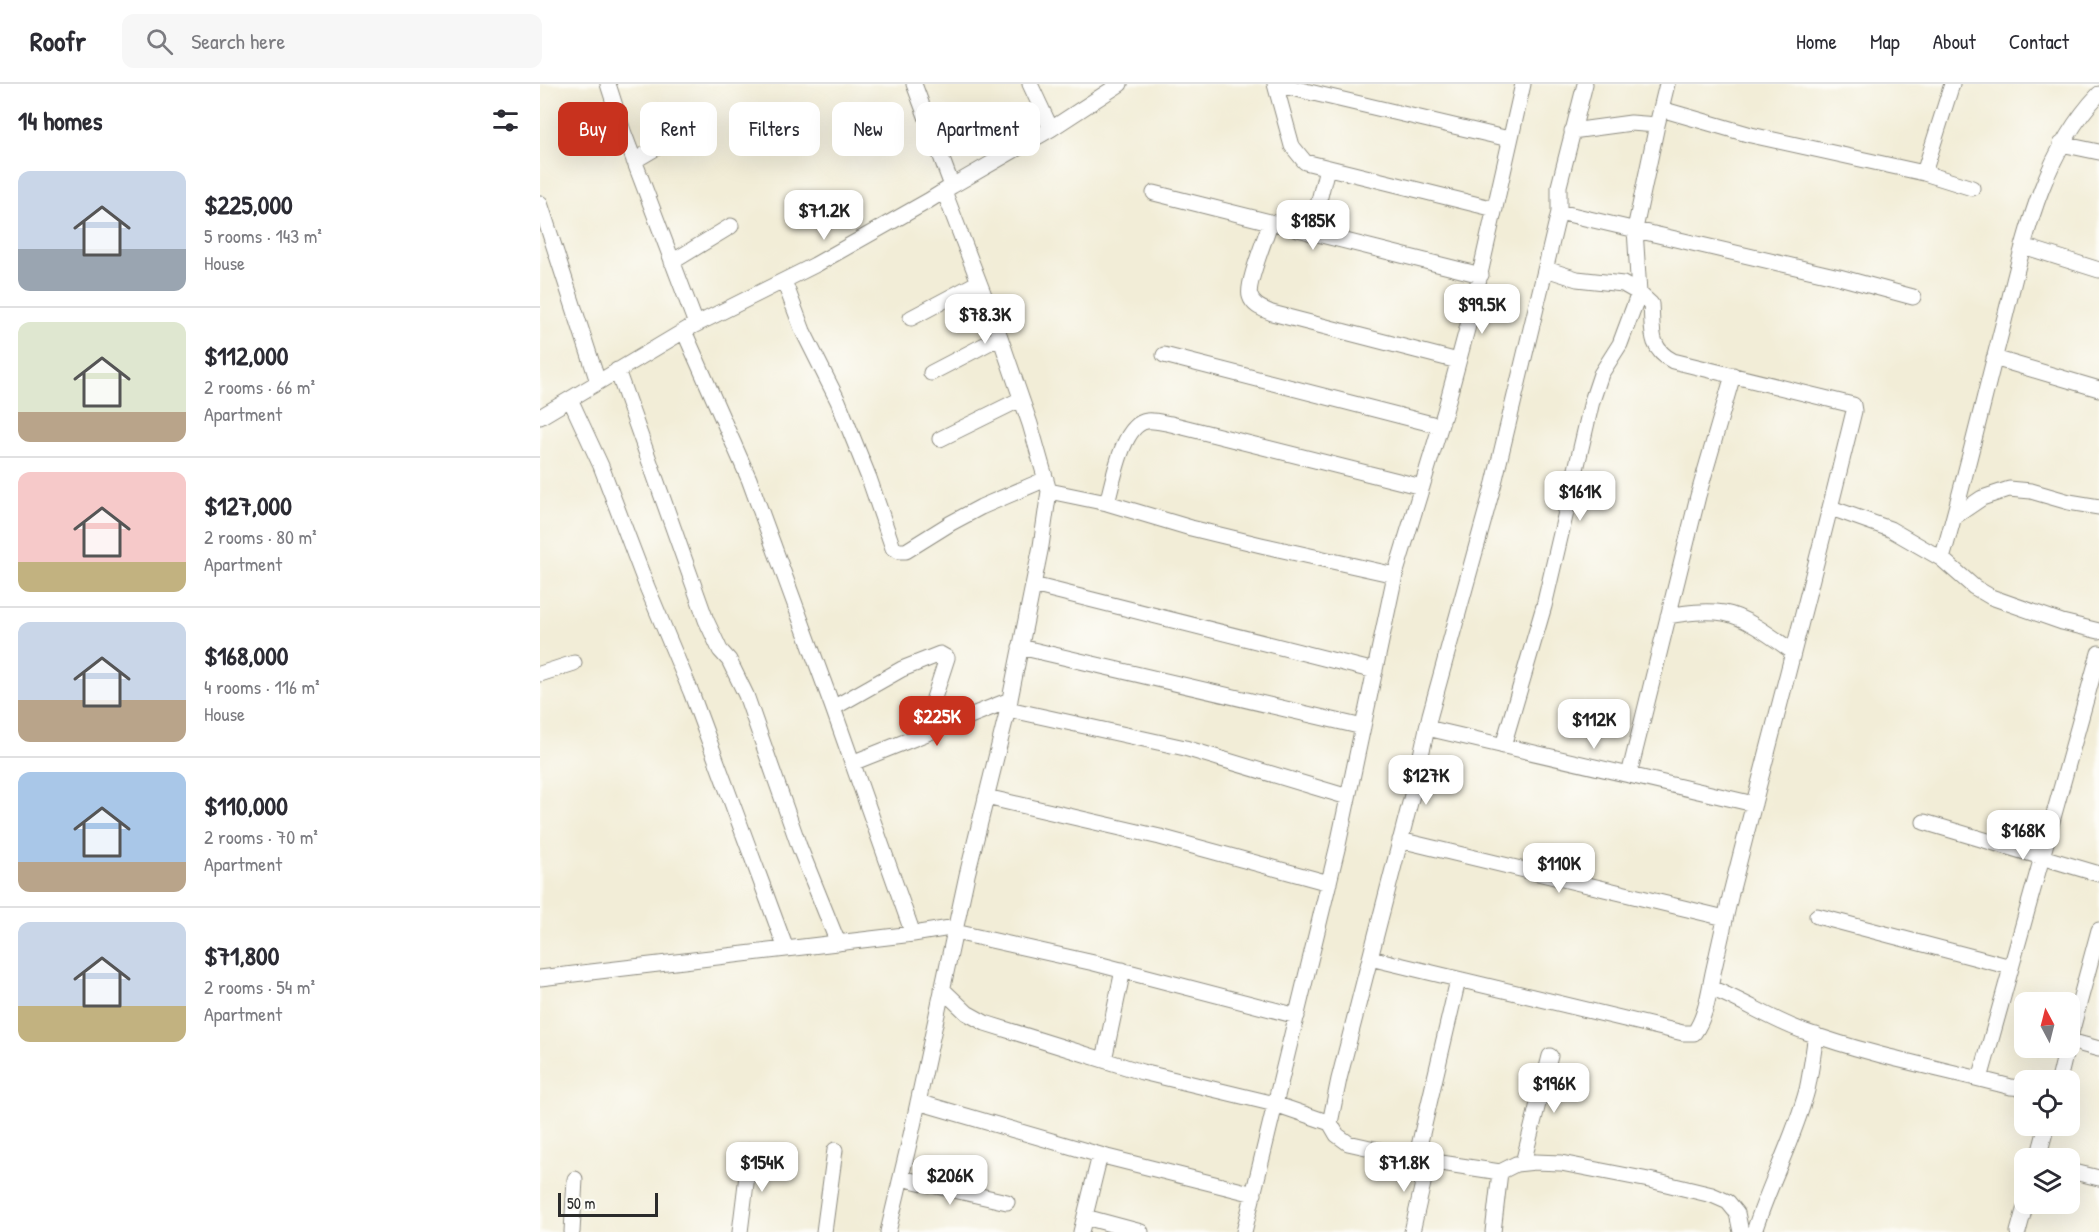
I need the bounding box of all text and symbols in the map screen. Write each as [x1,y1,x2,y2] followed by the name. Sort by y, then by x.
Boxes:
[122,14,542,68] search box
[30,22,86,60] text: Roofr
[143,25,176,58] icon: search
[191,26,285,56] text: Search here
[1796,27,1837,56] text: Home
[1870,27,1900,56] text: Map
[1933,27,1976,56] text: About
[2009,27,2069,56] text: Contact
[558,102,628,156] chip: Buy
[640,102,717,156] chip: Rent
[729,102,820,156] chip: Filters
[832,102,904,156] chip: New
[916,102,1040,156] chip: Apartment
[18,103,103,138] text: 14 homes
[489,104,522,137] icon: filters
[204,187,293,222] text: $225,000
[775,190,873,241] pin: $71.2K
[66,195,138,267] icon: home
[798,196,850,223] text: $71.2K
[1271,200,1355,251] pin: $185K
[1291,206,1335,233] text: $185K
[204,222,322,249] text: 5 rooms · 143 m²
[204,249,245,276] text: House
[1433,284,1531,335] pin: $99.5K
[1458,290,1506,317] text: $99.5K
[936,294,1034,345] pin: $78.3K
[959,300,1011,327] text: $78.3K
[204,338,288,373] text: $112,000
[66,346,138,418] icon: home
[204,373,315,400] text: 2 rooms · 66 m²
[204,400,282,427] text: Apartment
[1538,471,1622,522] pin: $161K
[1558,477,1602,504] text: $161K
[204,488,292,523] text: $127,000
[66,496,138,568] icon: home
[204,523,317,550] text: 2 rooms · 80 m²
[204,550,282,577] text: Apartment
[204,638,288,673] text: $168,000
[66,646,138,718] icon: home
[204,673,320,700] text: 4 rooms · 116 m²
[895,696,979,747] pin: $225K
[1552,699,1636,750] pin: $112K
[204,700,245,727] text: House
[913,702,961,729] text: $225K
[1572,705,1616,732] text: $112K
[1384,755,1468,806] pin: $127K
[1402,761,1450,788] text: $127K
[204,788,288,823] text: $110,000
[66,796,138,868] icon: home
[1981,810,2065,861] pin: $168K
[2001,816,2045,843] text: $168K
[204,823,318,850] text: 2 rooms · 70 m²
[1517,843,1601,894] pin: $110K
[1537,849,1581,876] text: $110K
[204,850,282,877] text: Apartment
[204,938,279,973] text: $71,800
[66,946,138,1018] icon: home
[204,973,315,1000] text: 2 rooms · 54 m²
[2014,992,2080,1058] north arrow
[2014,992,2080,1214] map controls
[204,1000,282,1027] text: Apartment
[1512,1063,1596,1114] pin: $196K
[1532,1069,1576,1096] text: $196K
[2014,1070,2080,1136] button: locate
[720,1142,804,1193] pin: $154K
[1355,1142,1453,1193] pin: $71.8K
[740,1148,784,1175] text: $154K
[1379,1148,1429,1175] text: $71.8K
[2014,1148,2080,1214] button: layers
[908,1155,992,1206] pin: $206K
[927,1161,973,1188] text: $206K
[558,1190,658,1218] scale bar
[567,1192,596,1214] text: 50 m

